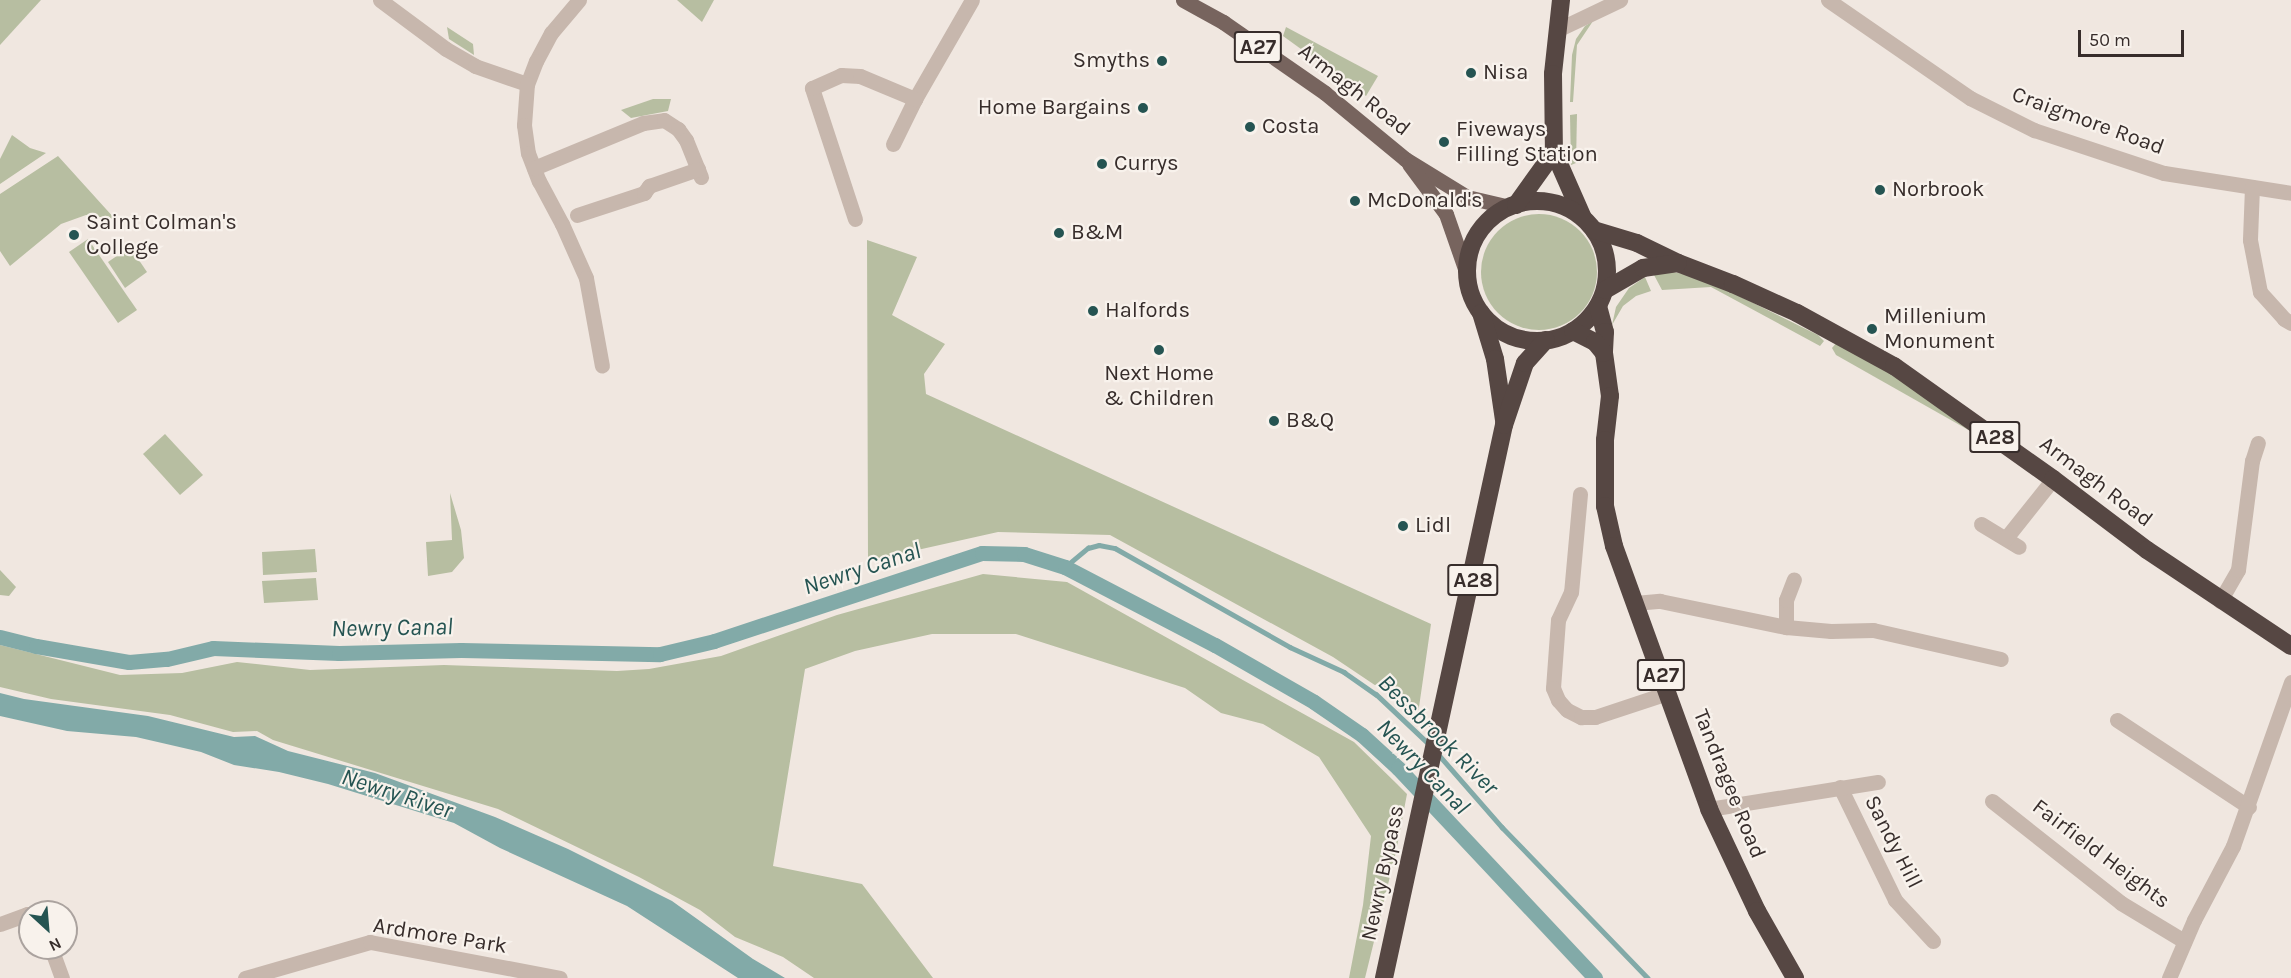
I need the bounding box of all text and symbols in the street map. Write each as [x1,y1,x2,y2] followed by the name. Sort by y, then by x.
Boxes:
[2081,18,2188,56] scale bar
[1232,29,1284,65] road number: A27
[2089,29,2131,51] text: 50 m
[1293,38,1415,142] street label: Armagh Road
[1073,48,1150,74] place label: Smyths
[1155,54,1169,68] marker: Smyths
[1483,60,1528,86] place label: Nisa
[1464,66,1478,80] marker: Nisa
[2008,81,2168,161] street label: Craigmore Road
[978,95,1131,121] place label: Home Bargains
[1136,101,1150,115] marker: Home Bargains
[1262,114,1319,140] place label: Costa
[1456,116,1598,168] place label: Fiveways Filling Station
[1243,120,1257,134] marker: Costa
[1437,135,1451,149] marker: Fiveways Filling Station
[1114,151,1179,177] place label: Currys
[1095,157,1109,171] marker: Currys
[1892,177,1984,203] place label: Norbrook
[1873,183,1887,197] marker: Norbrook
[1367,188,1483,214] place label: McDonald's
[1348,194,1362,208] marker: McDonald's
[86,209,237,260] place label: Saint Colman's College
[1071,220,1123,246] place label: B&M
[1052,226,1066,240] marker: B&M
[67,228,81,242] marker: Saint Colman's College
[1105,298,1190,324] place label: Halfords
[1884,303,1995,354] place label: Millenium Monument
[1086,304,1100,318] marker: Halfords
[1865,322,1879,336] marker: Millenium Monument
[1152,343,1166,357] marker: Next Home & Children
[1104,360,1214,412] place label: Next Home & Children
[1286,408,1334,434] place label: B&Q
[1267,414,1281,428] marker: B&Q
[1968,419,2022,455] road number: A28
[2034,431,2158,533] street label: Armagh Road
[1415,513,1451,539] place label: Lidl
[1396,519,1410,533] marker: Lidl
[800,536,924,602] water label: Newry Canal
[1446,562,1500,598] road number: A28
[331,613,453,643] water label: Newry Canal
[1636,657,1686,693] road number: A27
[1372,669,1504,801] water label: Bessbrook River
[1687,706,1771,862] street label: Tandragee Road
[1370,713,1476,821] water label: Newry Canal
[338,762,456,826] water label: Newry River
[1858,791,1928,893] street label: Sandy Hill
[2027,794,2175,914] street label: Fairfield Heights
[1356,803,1410,943] street label: Newry Bypass
[18,900,78,960] north arrow
[371,912,509,960] street label: Ardmore Park
[46,934,65,956] text: N

